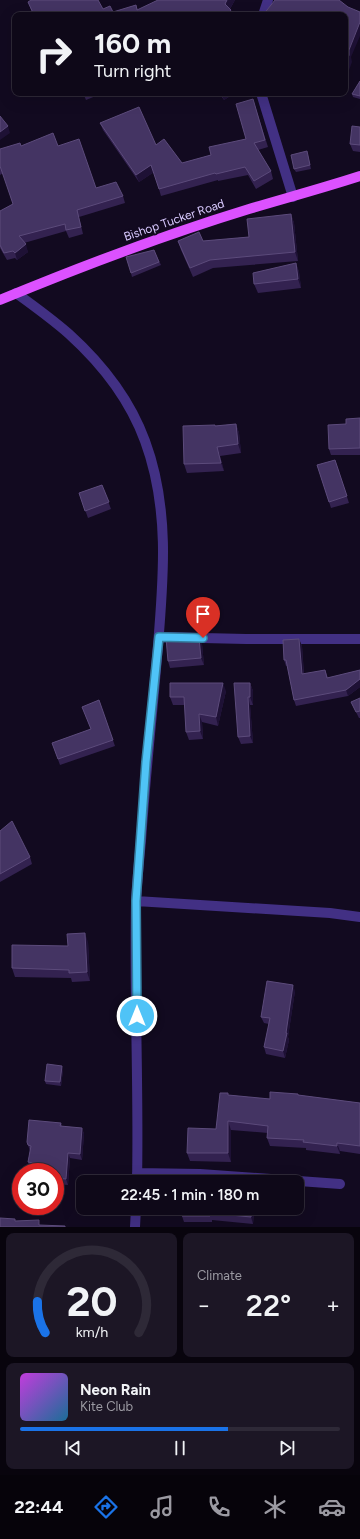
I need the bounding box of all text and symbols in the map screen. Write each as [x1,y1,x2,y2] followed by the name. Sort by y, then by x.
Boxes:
[94,26,171,60] text: 160 m
[28,28,80,80] icon: right
[94,60,171,82] text: Turn right
[122,196,226,244] street label: Bishop Tucker Road
[186,597,220,638] pin
[192,603,214,625] icon: arrive
[116,995,158,1037] position arrow
[12,1163,64,1215] speed limit sign: 30
[121,1186,259,1204] text: 22:45 · 1 min · 180 m
[197,1268,242,1283] text: Climate
[66,1276,117,1326] text: 20
[246,1287,291,1324] text: 22°
[197,1292,211,1319] text: −
[326,1292,340,1319] text: +
[75,1323,108,1341] text: km/h
[80,1381,151,1399] text: Neon Rain
[80,1399,133,1414] text: Kite Club
[62,1437,84,1459] icon: previous
[169,1437,191,1459] icon: pause
[276,1437,298,1459] icon: next
[92,1493,120,1521] icon: directions
[148,1493,176,1521] icon: music
[205,1493,233,1521] icon: phone
[261,1493,289,1521] icon: climate
[318,1493,346,1521] icon: car
[14,1496,63,1518] text: 22:44

